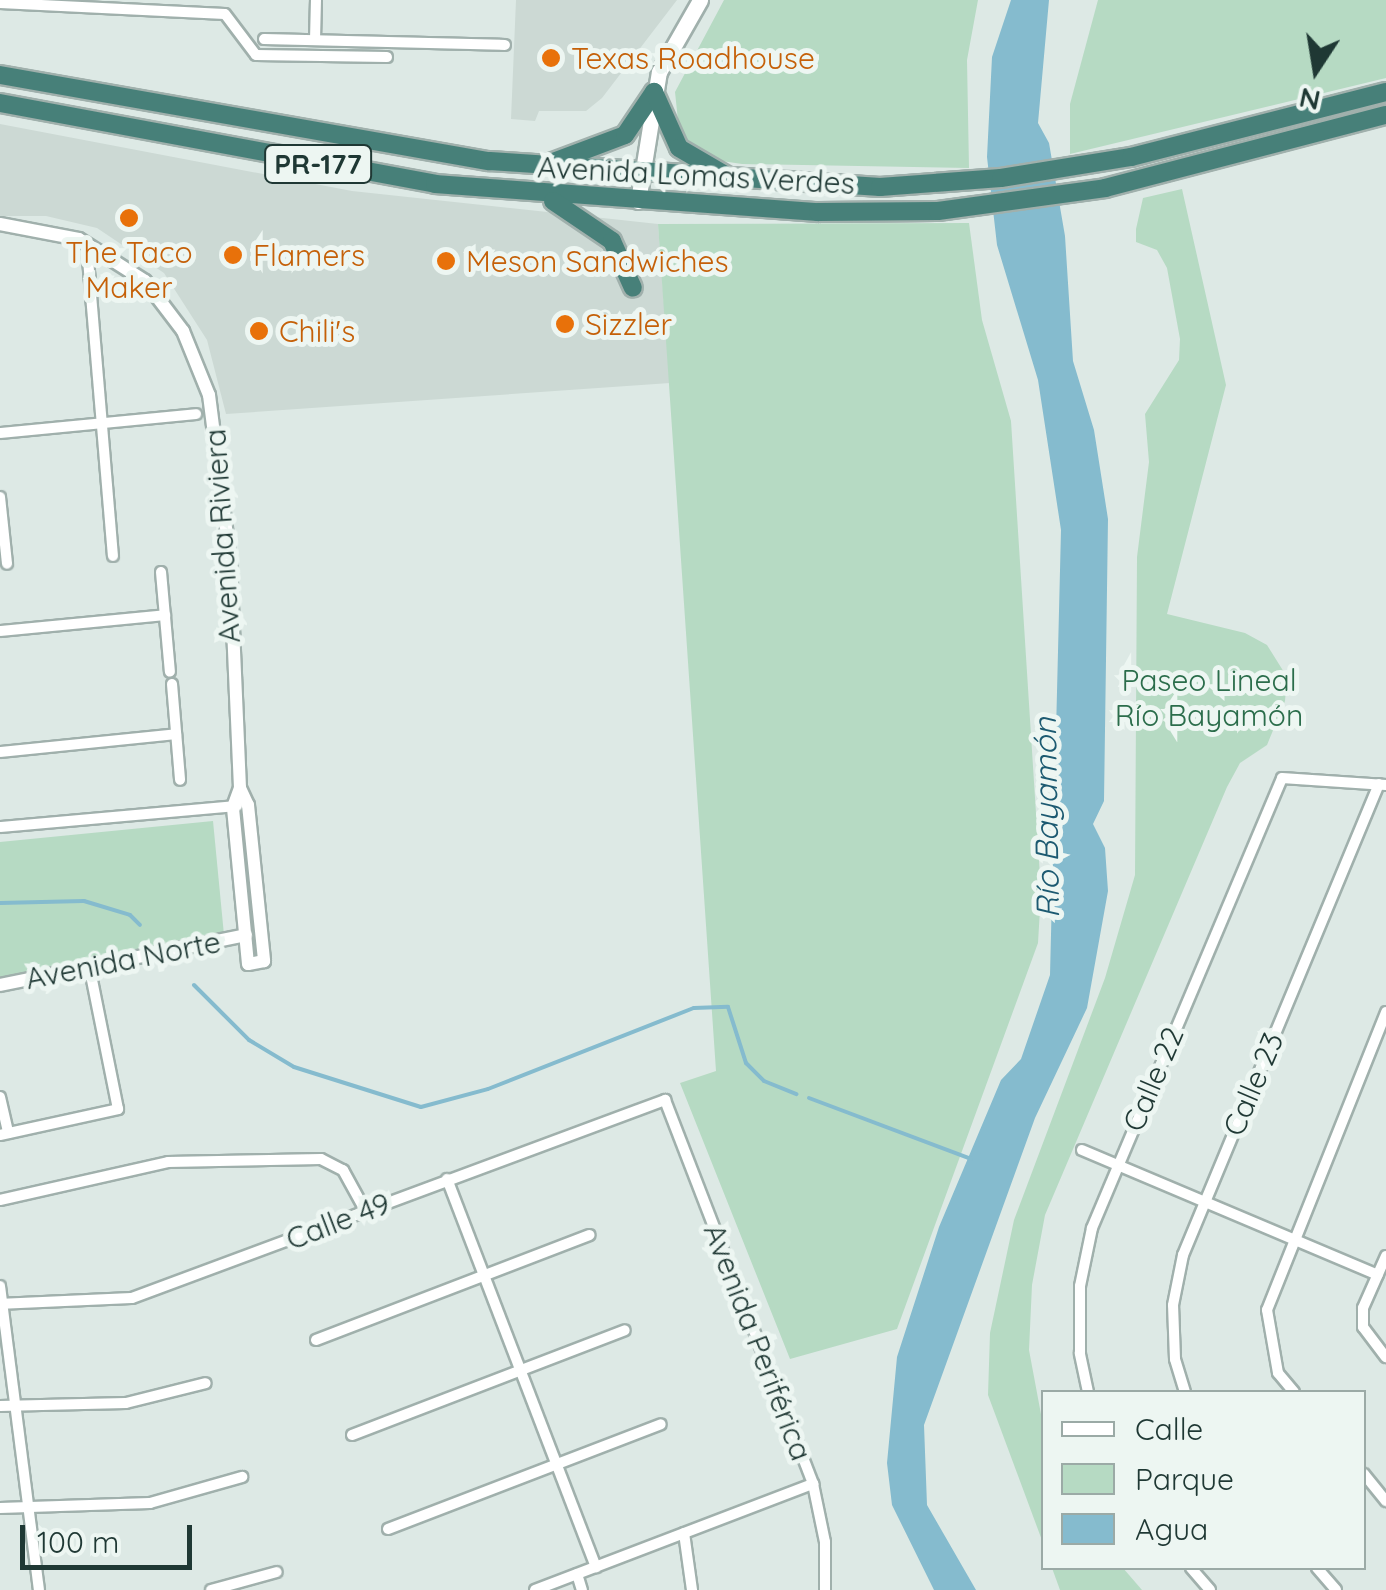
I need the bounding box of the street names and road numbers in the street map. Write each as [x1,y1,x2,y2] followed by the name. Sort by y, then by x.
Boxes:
[263,141,373,187] road number: PR-177
[536,149,856,201] street label: Avenida Lomas Verdes
[197,428,247,644] street label: Avenida Riviera
[22,923,224,997] street label: Avenida Norte
[1115,1022,1191,1136] street label: Calle 22
[1215,1027,1291,1141] street label: Calle 23
[281,1185,395,1257] street label: Calle 49
[696,1219,820,1465] street label: Avenida Periférica

